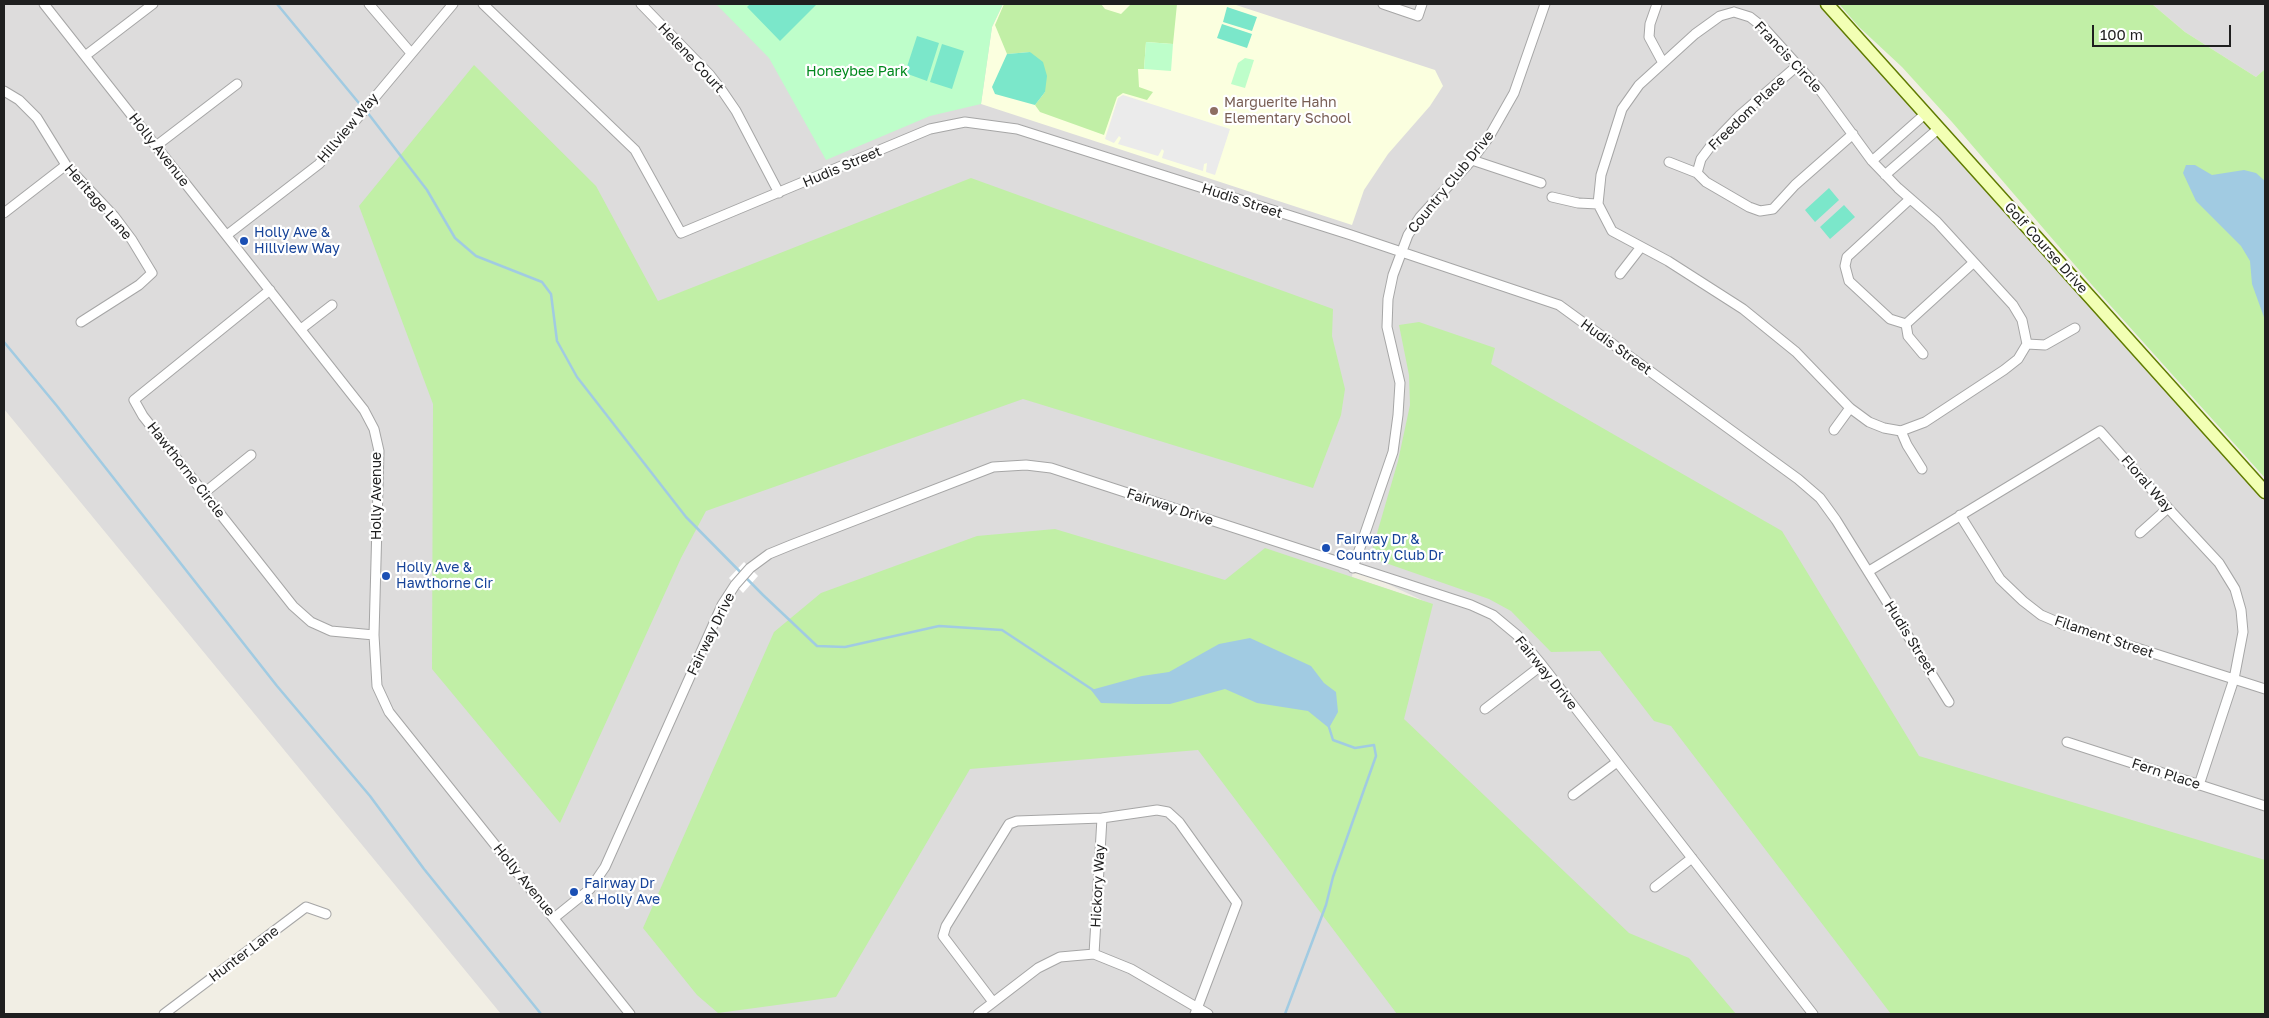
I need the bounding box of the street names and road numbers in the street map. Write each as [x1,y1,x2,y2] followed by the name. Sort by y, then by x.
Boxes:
[1751,18,1825,96] street label: Francis Circle
[654,20,728,96] street label: Helene Court
[1705,72,1789,154] street label: Freedom Place
[314,90,382,166] street label: Hillview Way
[125,110,193,190] street label: Holly Avenue
[1405,127,1497,237] street label: Country Club Drive
[800,143,884,191] street label: Hudis Street
[61,161,135,243] street label: Heritage Lane
[1200,180,1284,222] street label: Hudis Street
[2001,199,2091,297] street label: Golf Course Drive
[1577,316,1655,378] street label: Hudis Street
[143,419,229,521] street label: Hawthorne Circle
[369,452,385,540] street label: Holly Avenue
[2117,452,2177,516] street label: Floral Way
[1125,485,1215,529] street label: Fairway Drive
[684,590,738,678] street label: Fairway Drive
[1881,598,1939,678] street label: Hudis Street
[2052,612,2156,662] street label: Filament Street
[1511,633,1581,713] street label: Fairway Drive
[2130,755,2202,793] street label: Fern Place
[490,840,558,920] street label: Holly Avenue
[1087,844,1109,928] street label: Hickory Way
[206,922,282,986] street label: Hunter Lane

